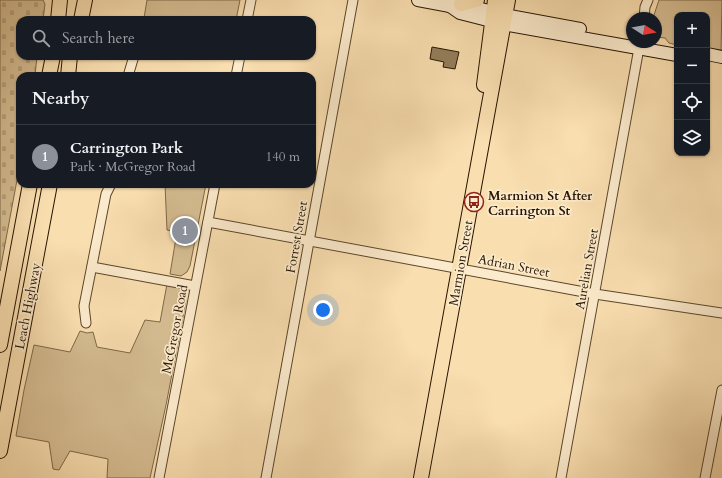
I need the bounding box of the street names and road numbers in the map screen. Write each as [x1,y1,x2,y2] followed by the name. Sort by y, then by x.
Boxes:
[282,200,312,275] street label: Forrest Street
[445,219,477,307] street label: Marmion Street
[571,227,603,311] street label: Aurelian Street
[477,250,551,282] street label: Adrian Street
[11,261,45,351] street label: Leach Highway
[158,283,192,375] street label: McGregor Road

